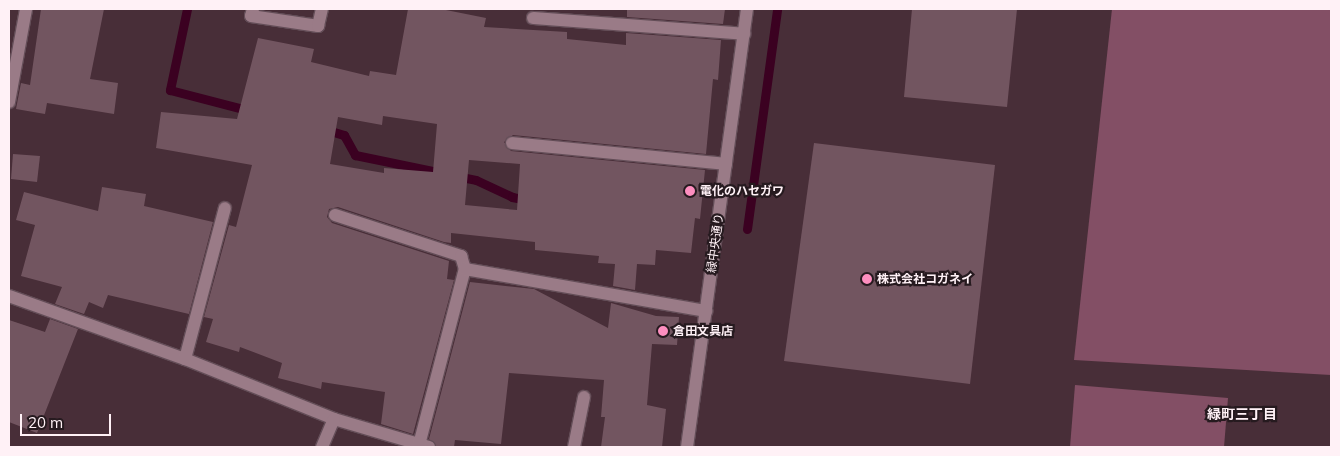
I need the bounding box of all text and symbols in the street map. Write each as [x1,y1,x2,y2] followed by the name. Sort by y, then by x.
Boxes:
[700,184,784,198] place label: 電化のハセガワ
[684,185,696,197] marker: 電化のハセガワ
[704,212,726,274] street label: 緑中央通り
[877,272,973,286] place label: 株式会社コガネイ
[861,273,873,285] marker: 株式会社コガネイ
[673,324,733,338] place label: 倉田文具店
[657,325,669,337] marker: 倉田文具店
[22,404,114,436] scale bar
[1207,406,1277,422] district label: 緑町三丁目
[28,413,63,432] text: 20 m

